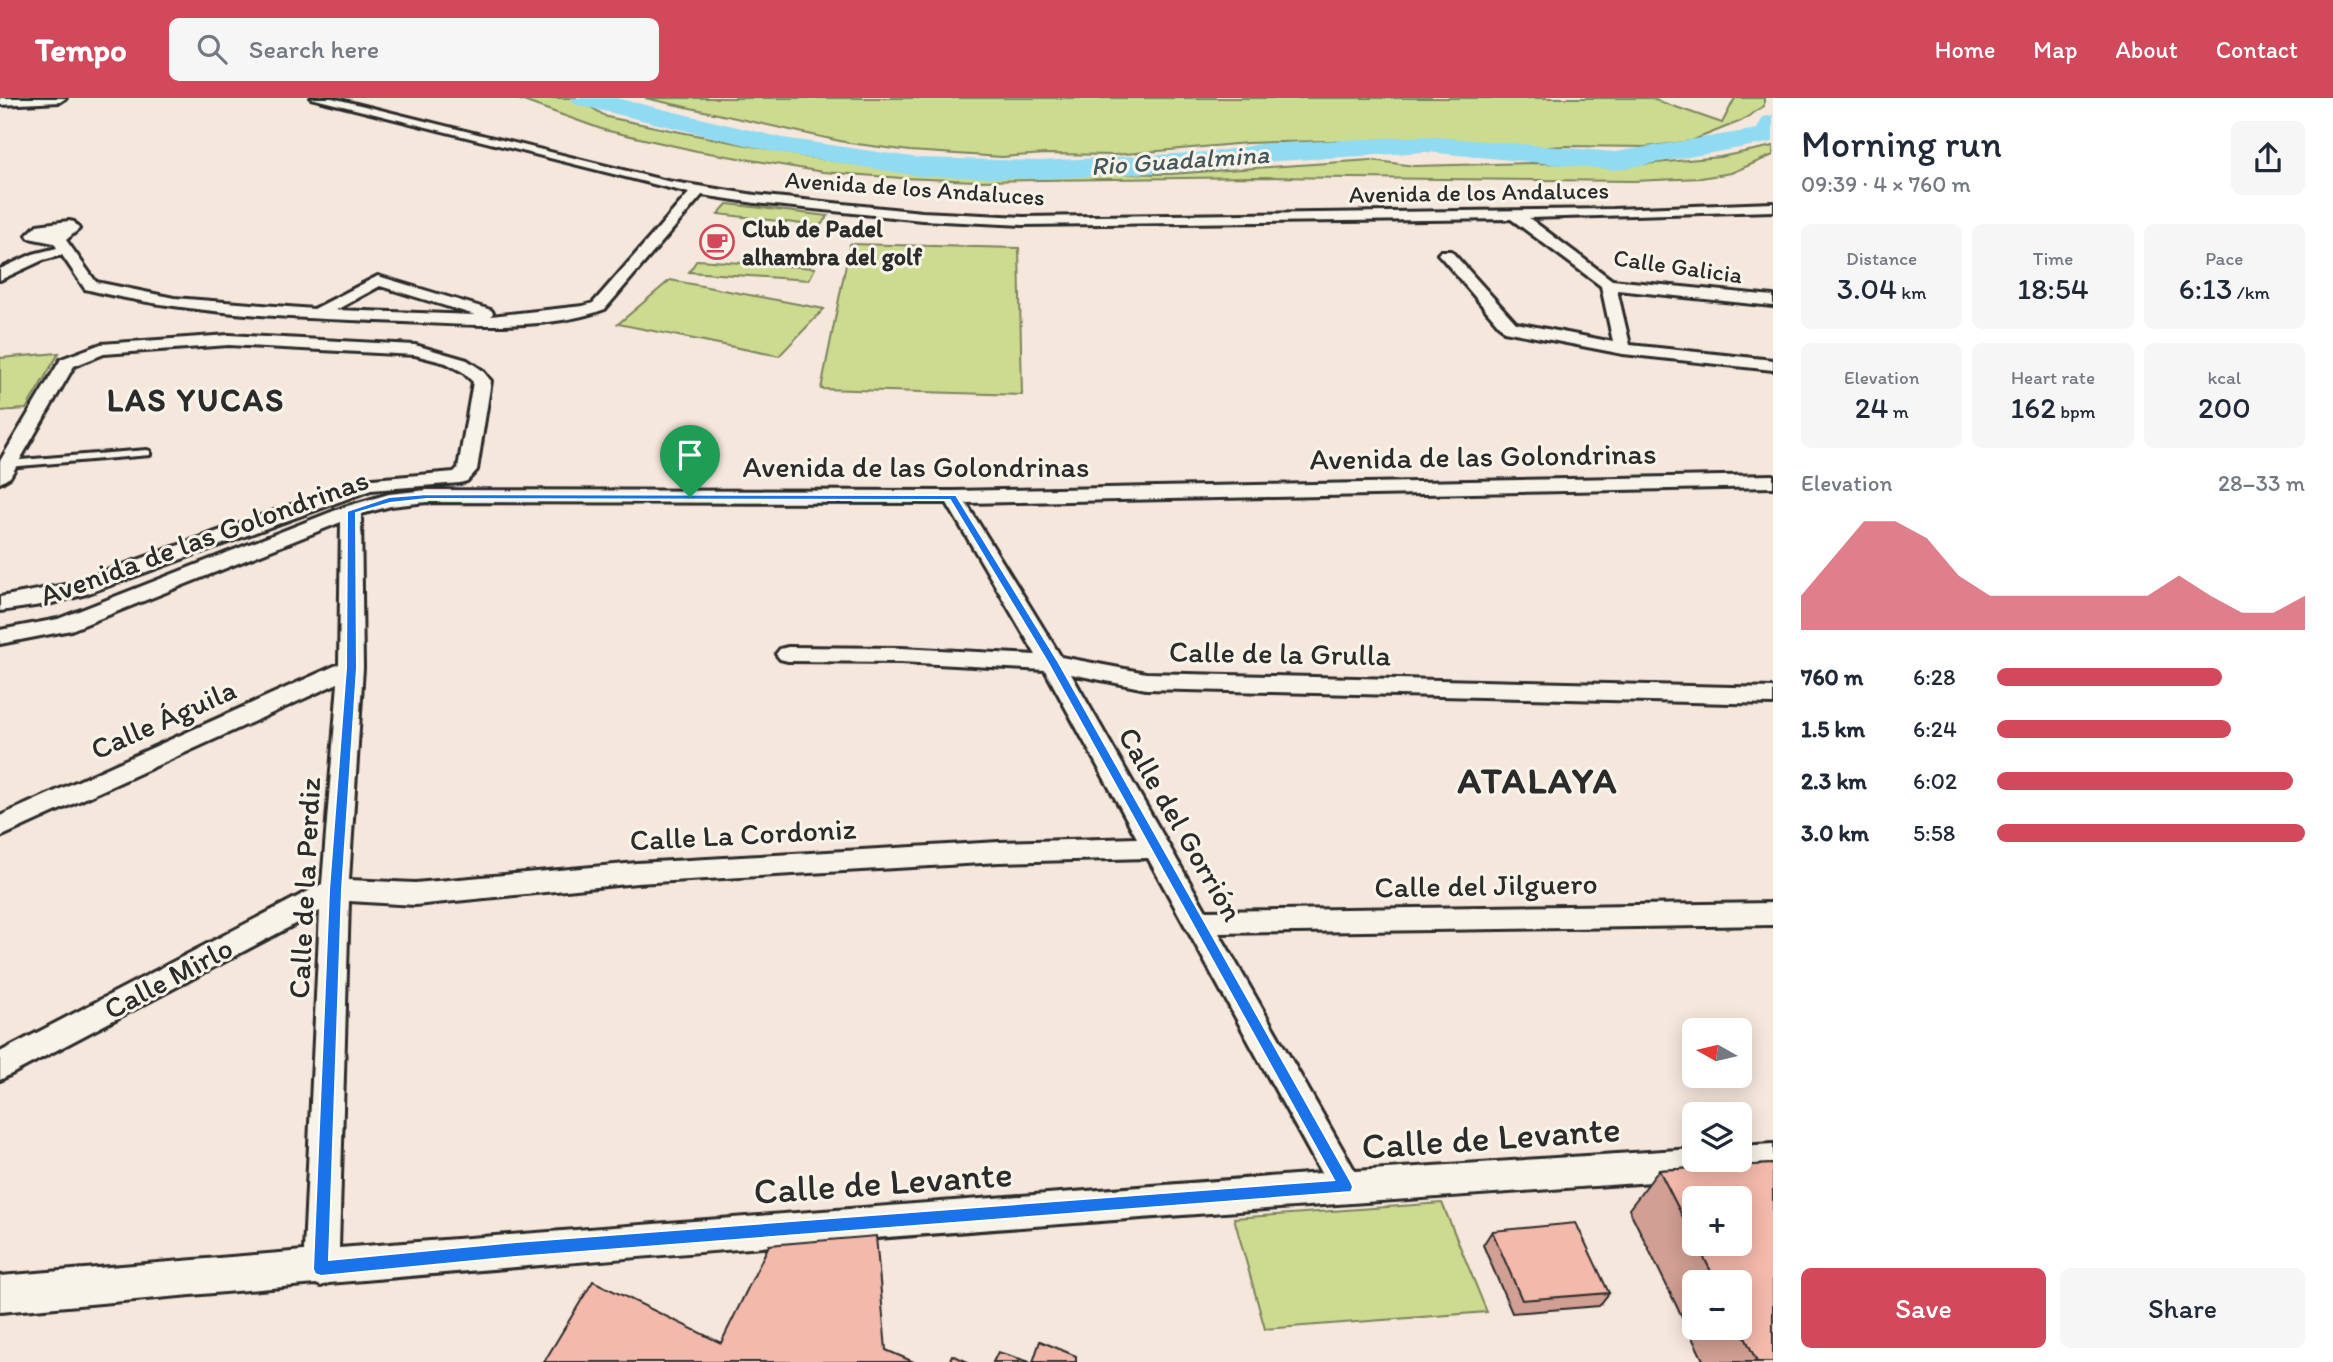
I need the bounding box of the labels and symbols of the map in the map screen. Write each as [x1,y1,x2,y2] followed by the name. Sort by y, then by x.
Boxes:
[1090,138,1271,182] water label: Rio Guadalmina
[784,164,1046,212] street label: Avenida de los Andaluces
[1349,175,1609,209] street label: Avenida de los Andaluces
[742,214,923,272] place label: Club de Padel alhambra del golf
[698,223,736,261] cafe icon: Club de Padel alhambra del golf
[1612,243,1745,289] street label: Calle Galicia
[107,381,285,419] district label: LAS YUCAS
[660,425,720,497] pin
[1309,434,1657,478] street label: Avenida de las Golondrinas
[742,448,1090,485] street label: Avenida de las Golondrinas
[35,460,373,614] street label: Avenida de las Golondrinas
[1169,633,1392,673] street label: Calle de la Grulla
[85,670,242,767] street label: Calle Águila
[1110,720,1252,928] street label: Calle del Gorrión
[1457,758,1619,802] district label: ATALAYA
[280,776,328,1000] street label: Calle de la Perdiz
[629,810,857,858] street label: Calle La Cordoniz
[1374,865,1598,905] street label: Calle del Jilguero
[97,929,239,1027] street label: Calle Mirlo
[1682,1018,1752,1088] north arrow
[1360,1106,1622,1168] street label: Calle de Levante
[752,1151,1014,1213] street label: Calle de Levante

